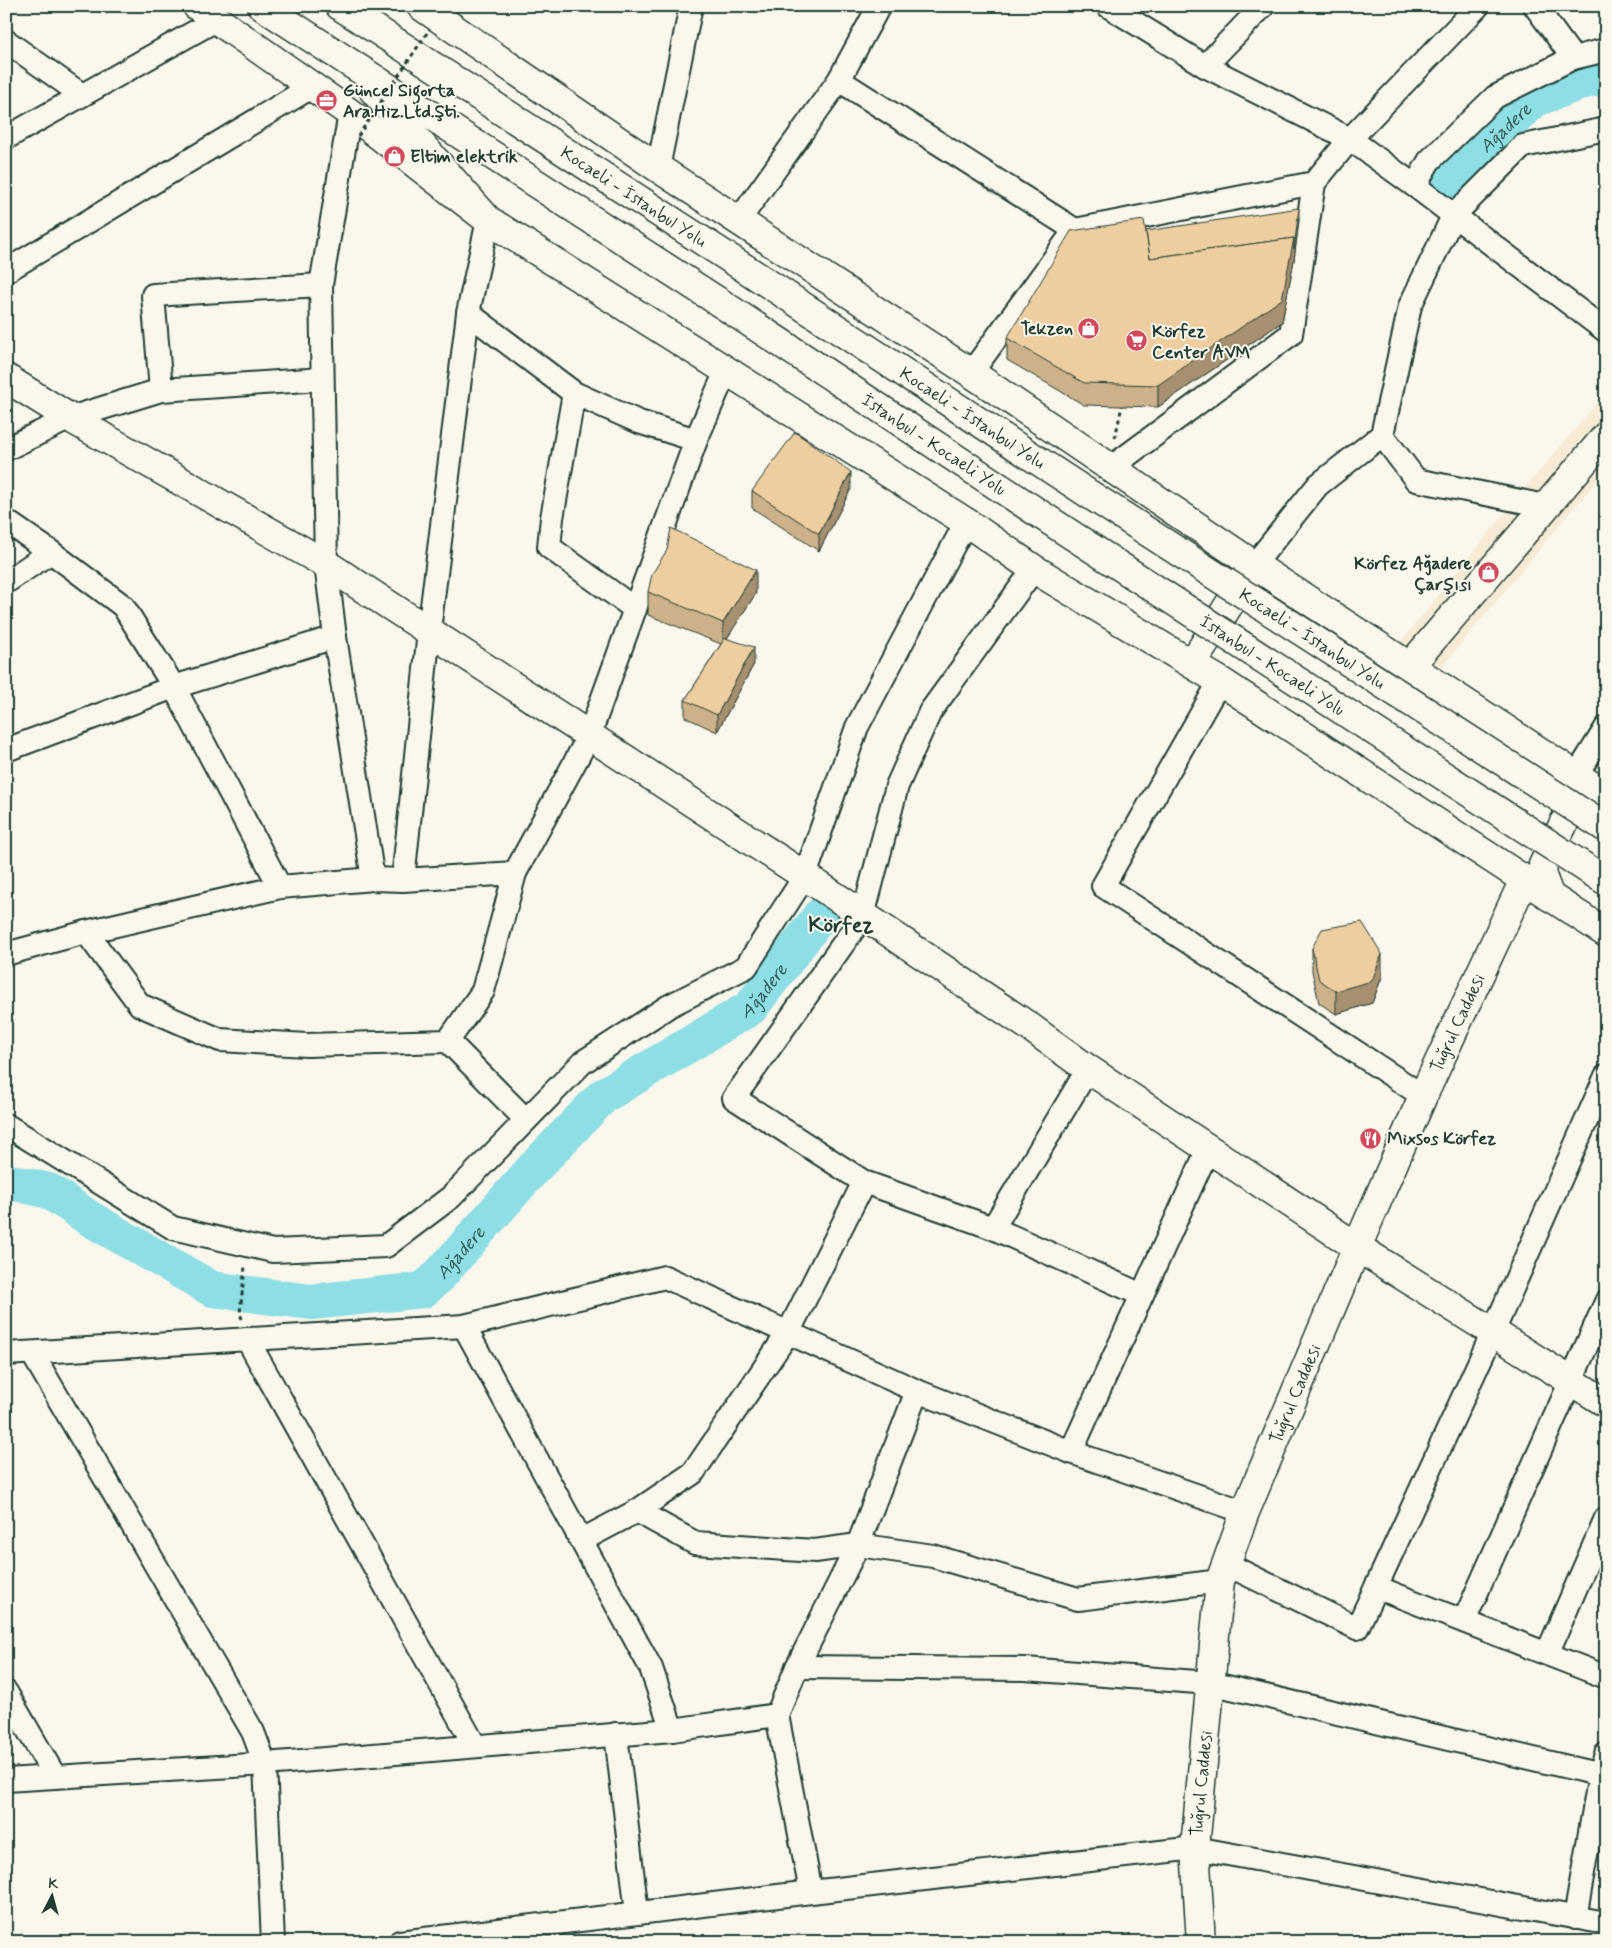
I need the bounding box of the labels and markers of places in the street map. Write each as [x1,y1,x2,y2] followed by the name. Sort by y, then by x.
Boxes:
[343,79,460,124] place label: Güncel Sigorta Ara.Hiz.Ltd.Şti.
[315,88,339,112] office icon: Güncel Sigorta Ara.Hiz.Ltd.Şti.
[382,144,406,168] shop icon: Eltim elektrik
[410,145,518,169] place label: Eltim elektrik
[1077,316,1101,340] shop icon: Tekzen
[1020,317,1073,341] place label: Tekzen
[1152,320,1251,365] place label: Körfez Center AVM
[1124,329,1148,353] supermarket icon: Körfez Center AVM
[1354,552,1473,597] place label: Körfez Ağadere Çarşısı
[1476,561,1500,585] shop icon: Körfez Ağadere Çarşısı
[1359,1126,1383,1150] restaurant icon: Mixsos Körfez
[1387,1127,1496,1151] place label: Mixsos Körfez

